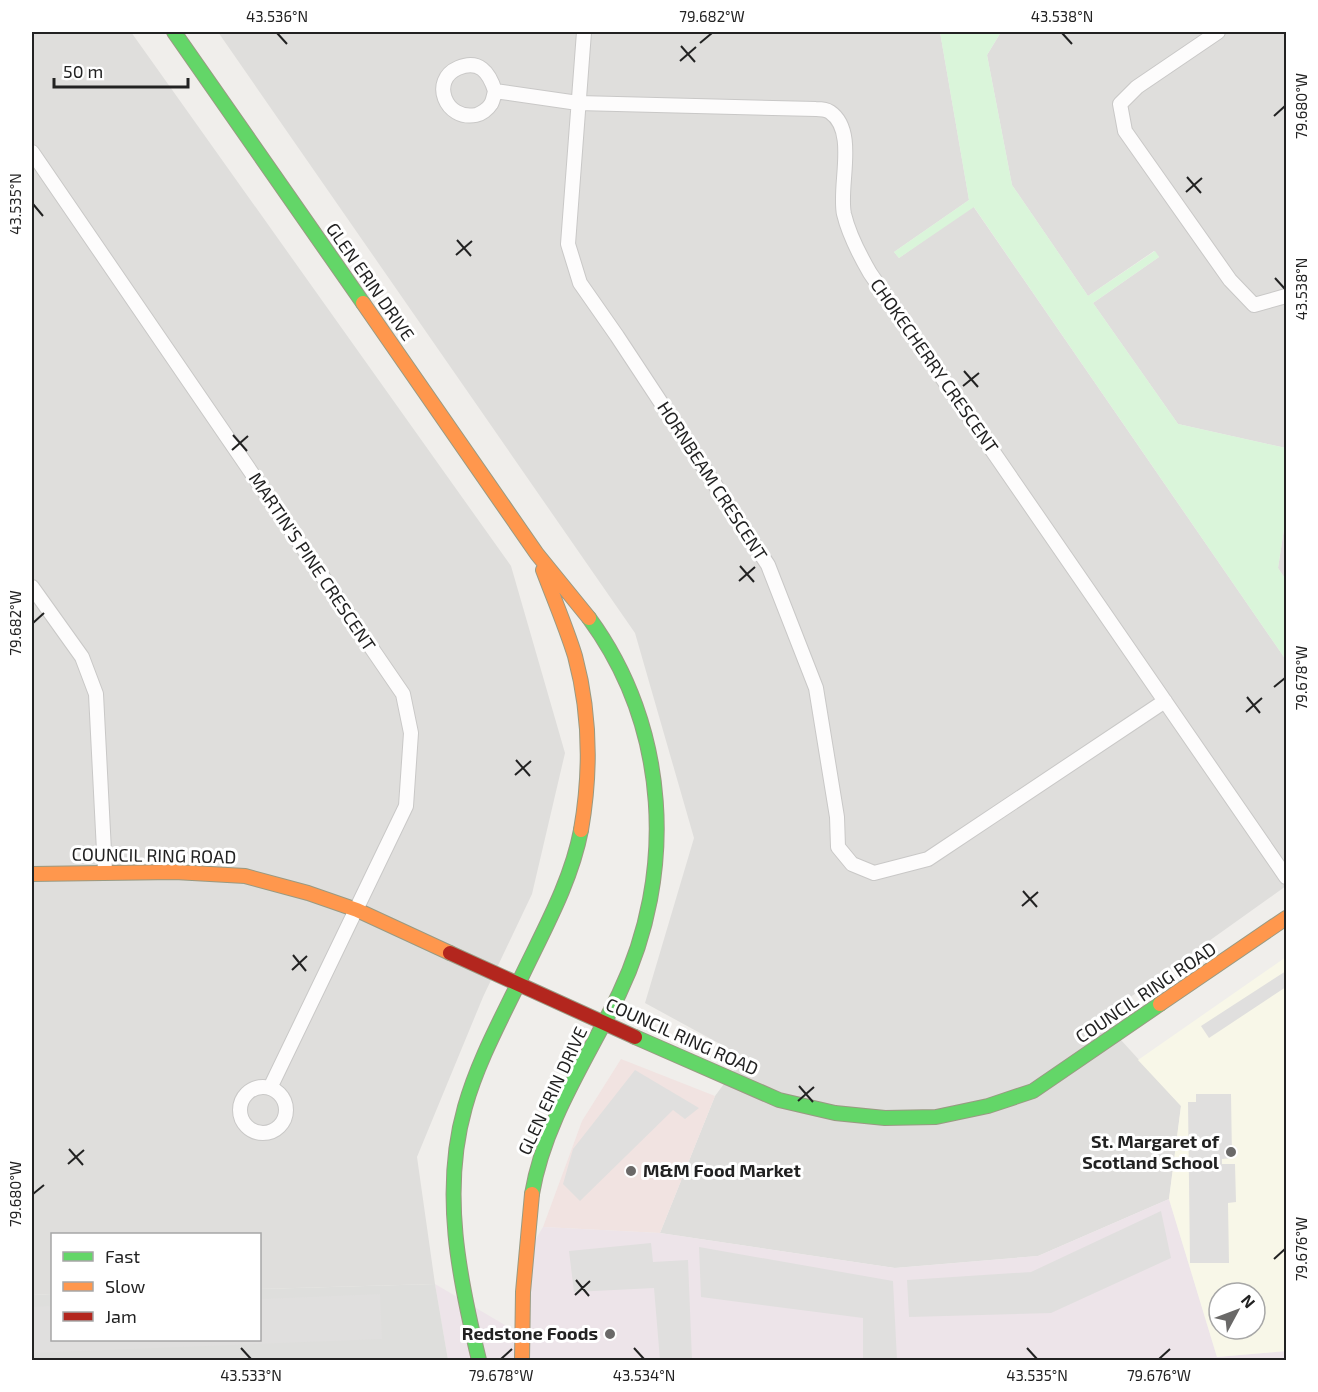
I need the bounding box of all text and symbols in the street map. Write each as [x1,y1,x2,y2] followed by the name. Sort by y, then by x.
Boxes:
[246,7,308,25] text: 43.536°N
[679,7,745,25] text: 79.682°W
[1031,7,1093,25] text: 43.538°N
[54,51,188,89] scale bar
[63,60,103,82] text: 50 m
[1292,73,1310,139] text: 79.680°W
[6,173,24,235] text: 43.535°N
[322,218,420,345] street label: GLEN ERIN DRIVE
[1292,258,1310,320] text: 43.538°N
[866,274,1004,457] street label: CHOKECHERRY CRESCENT
[653,397,773,565] street label: HORNBEAM CRESCENT
[245,468,381,655] street label: MARTIN'S PINE CRESCENT
[6,590,24,656] text: 79.682°W
[1292,646,1310,710] text: 79.678°W
[72,843,237,867] street label: COUNCIL RING ROAD
[1071,937,1220,1047] street label: COUNCIL RING ROAD
[603,993,762,1080] street label: COUNCIL RING ROAD
[513,1023,591,1158] street label: GLEN ERIN DRIVE
[1082,1130,1220,1173] place label: St. Margaret of Scotland School
[1224,1145,1238,1159] marker: St. Margaret of Scotland School
[643,1159,802,1181] place label: M&M Food Market
[6,1161,24,1227] text: 79.680°W
[624,1164,638,1178] marker: M&M Food Market
[1292,1217,1310,1281] text: 79.676°W
[51,1233,261,1341] legend
[105,1245,140,1267] text: Fast
[105,1275,146,1297] text: Slow
[1207,1281,1267,1341] north arrow
[1238,1290,1260,1311] text: N
[105,1305,137,1327] text: Jam
[462,1322,598,1344] place label: Redstone Foods
[603,1327,617,1341] marker: Redstone Foods
[220,1366,282,1384] text: 43.533°N
[469,1366,533,1384] text: 79.678°W
[613,1366,675,1384] text: 43.534°N
[1006,1366,1068,1384] text: 43.535°N
[1127,1366,1191,1384] text: 79.676°W

